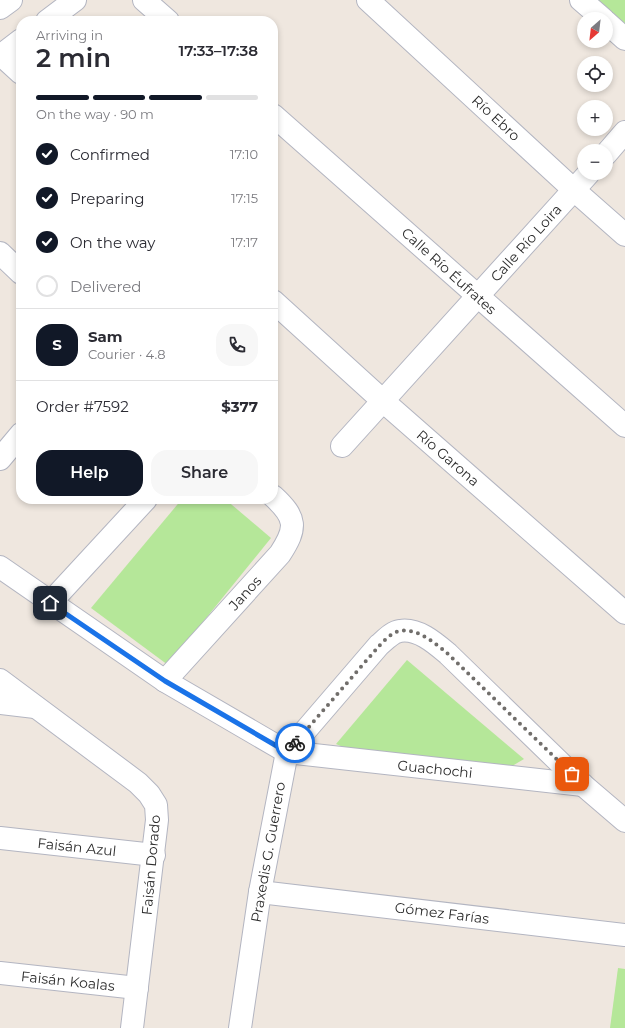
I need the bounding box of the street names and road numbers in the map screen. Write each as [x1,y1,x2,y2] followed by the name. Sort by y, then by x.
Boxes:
[468,91,524,145] street label: Río Ebro
[487,201,565,285] street label: Calle Río Loira
[398,224,500,318] street label: Calle Río Éufrates
[413,426,483,490] street label: Río Garona
[224,572,265,615] street label: Janos
[397,756,473,782] street label: Guachochi
[247,780,289,924] street label: Praxedis G. Guerrero
[138,814,164,916] street label: Faisán Dorado
[37,834,117,860] street label: Faisán Azul
[394,898,490,928] street label: Gómez Farías
[20,967,116,995] street label: Faisán Koalas

